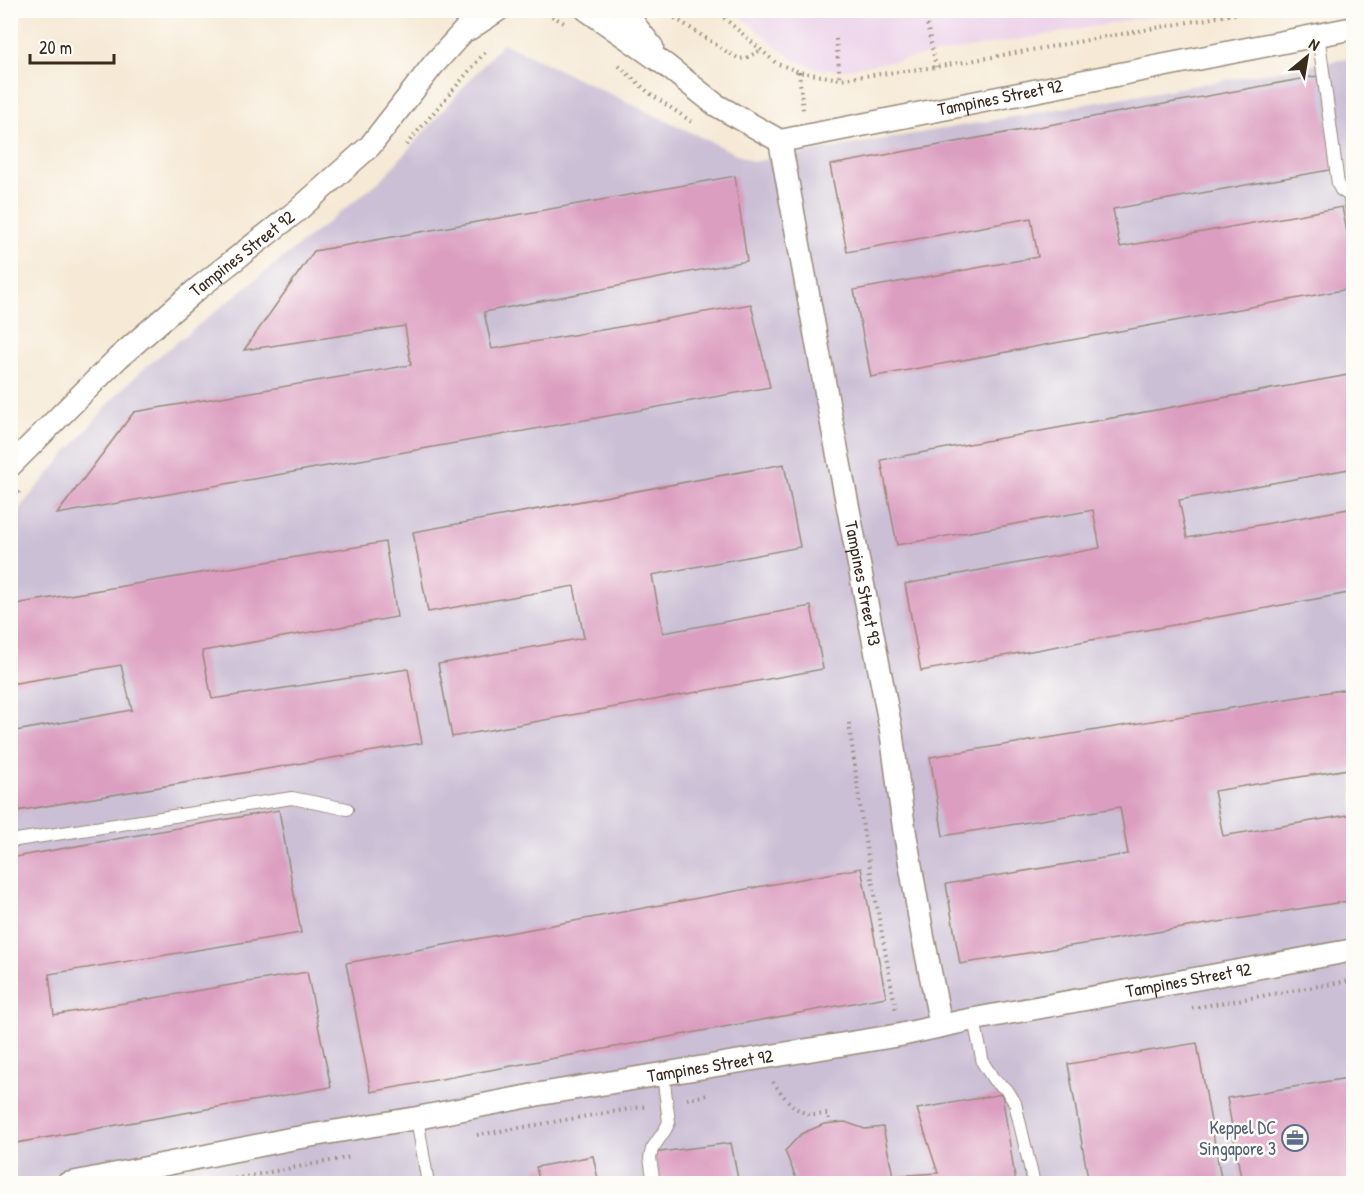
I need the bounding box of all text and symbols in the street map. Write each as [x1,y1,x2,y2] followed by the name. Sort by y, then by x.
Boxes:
[30,27,114,65] scale bar
[1277,27,1337,87] north arrow
[1305,32,1324,56] text: N
[39,35,72,60] text: 20 m
[935,73,1065,122] street label: Tampines Street 92
[184,204,300,302] street label: Tampines Street 92
[839,519,887,648] street label: Tampines Street 93
[1124,956,1254,1003] street label: Tampines Street 92
[645,1043,775,1088] street label: Tampines Street 92
[1199,1115,1276,1161] place label: Keppel DC Singapore 3
[1280,1123,1310,1153] office icon: Keppel DC Singapore 3

